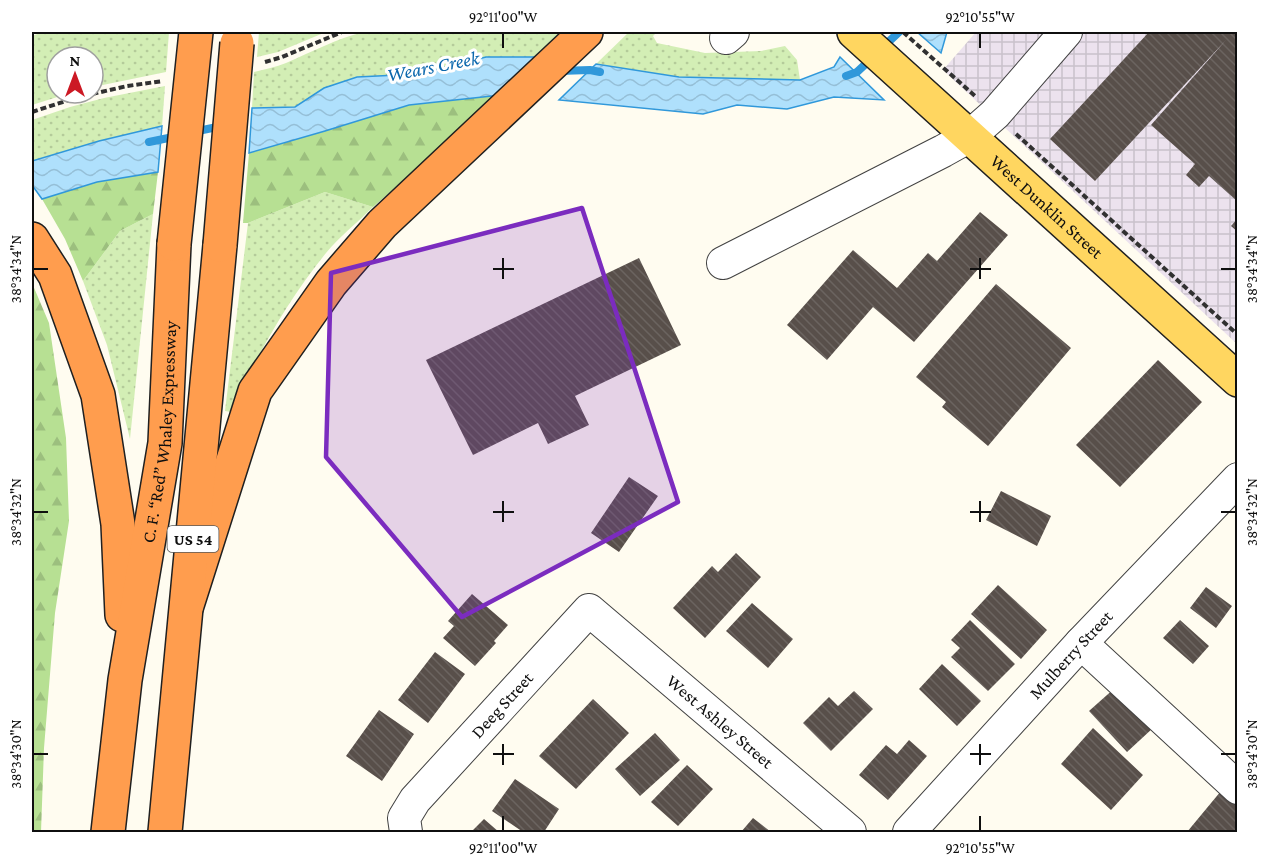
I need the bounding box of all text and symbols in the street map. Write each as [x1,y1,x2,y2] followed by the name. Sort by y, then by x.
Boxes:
[469,9,537,25] text: 92°11'00"W
[945,9,1015,25] text: 92°10'55"W
[45,45,105,105] north arrow
[385,46,482,86] water label: Wears Creek
[70,52,81,69] text: N
[986,151,1108,263] street label: West Dunklin Street
[8,235,24,303] text: 38°34'34"N
[1244,235,1260,303] text: 38°34'34"N
[138,319,181,544] street label: C. F. “Red” Whaley Expressway
[8,478,24,546] text: 38°34'32"N
[1244,478,1260,546] text: 38°34'32"N
[168,526,218,552] road number: US 54
[1025,606,1117,703] street label: Mulberry Street
[467,667,538,742] street label: Deeg Street
[663,671,778,773] street label: West Ashley Street
[8,719,24,789] text: 38°34'30"N
[1244,719,1260,789] text: 38°34'30"N
[469,840,537,856] text: 92°11'00"W
[945,840,1015,856] text: 92°10'55"W

